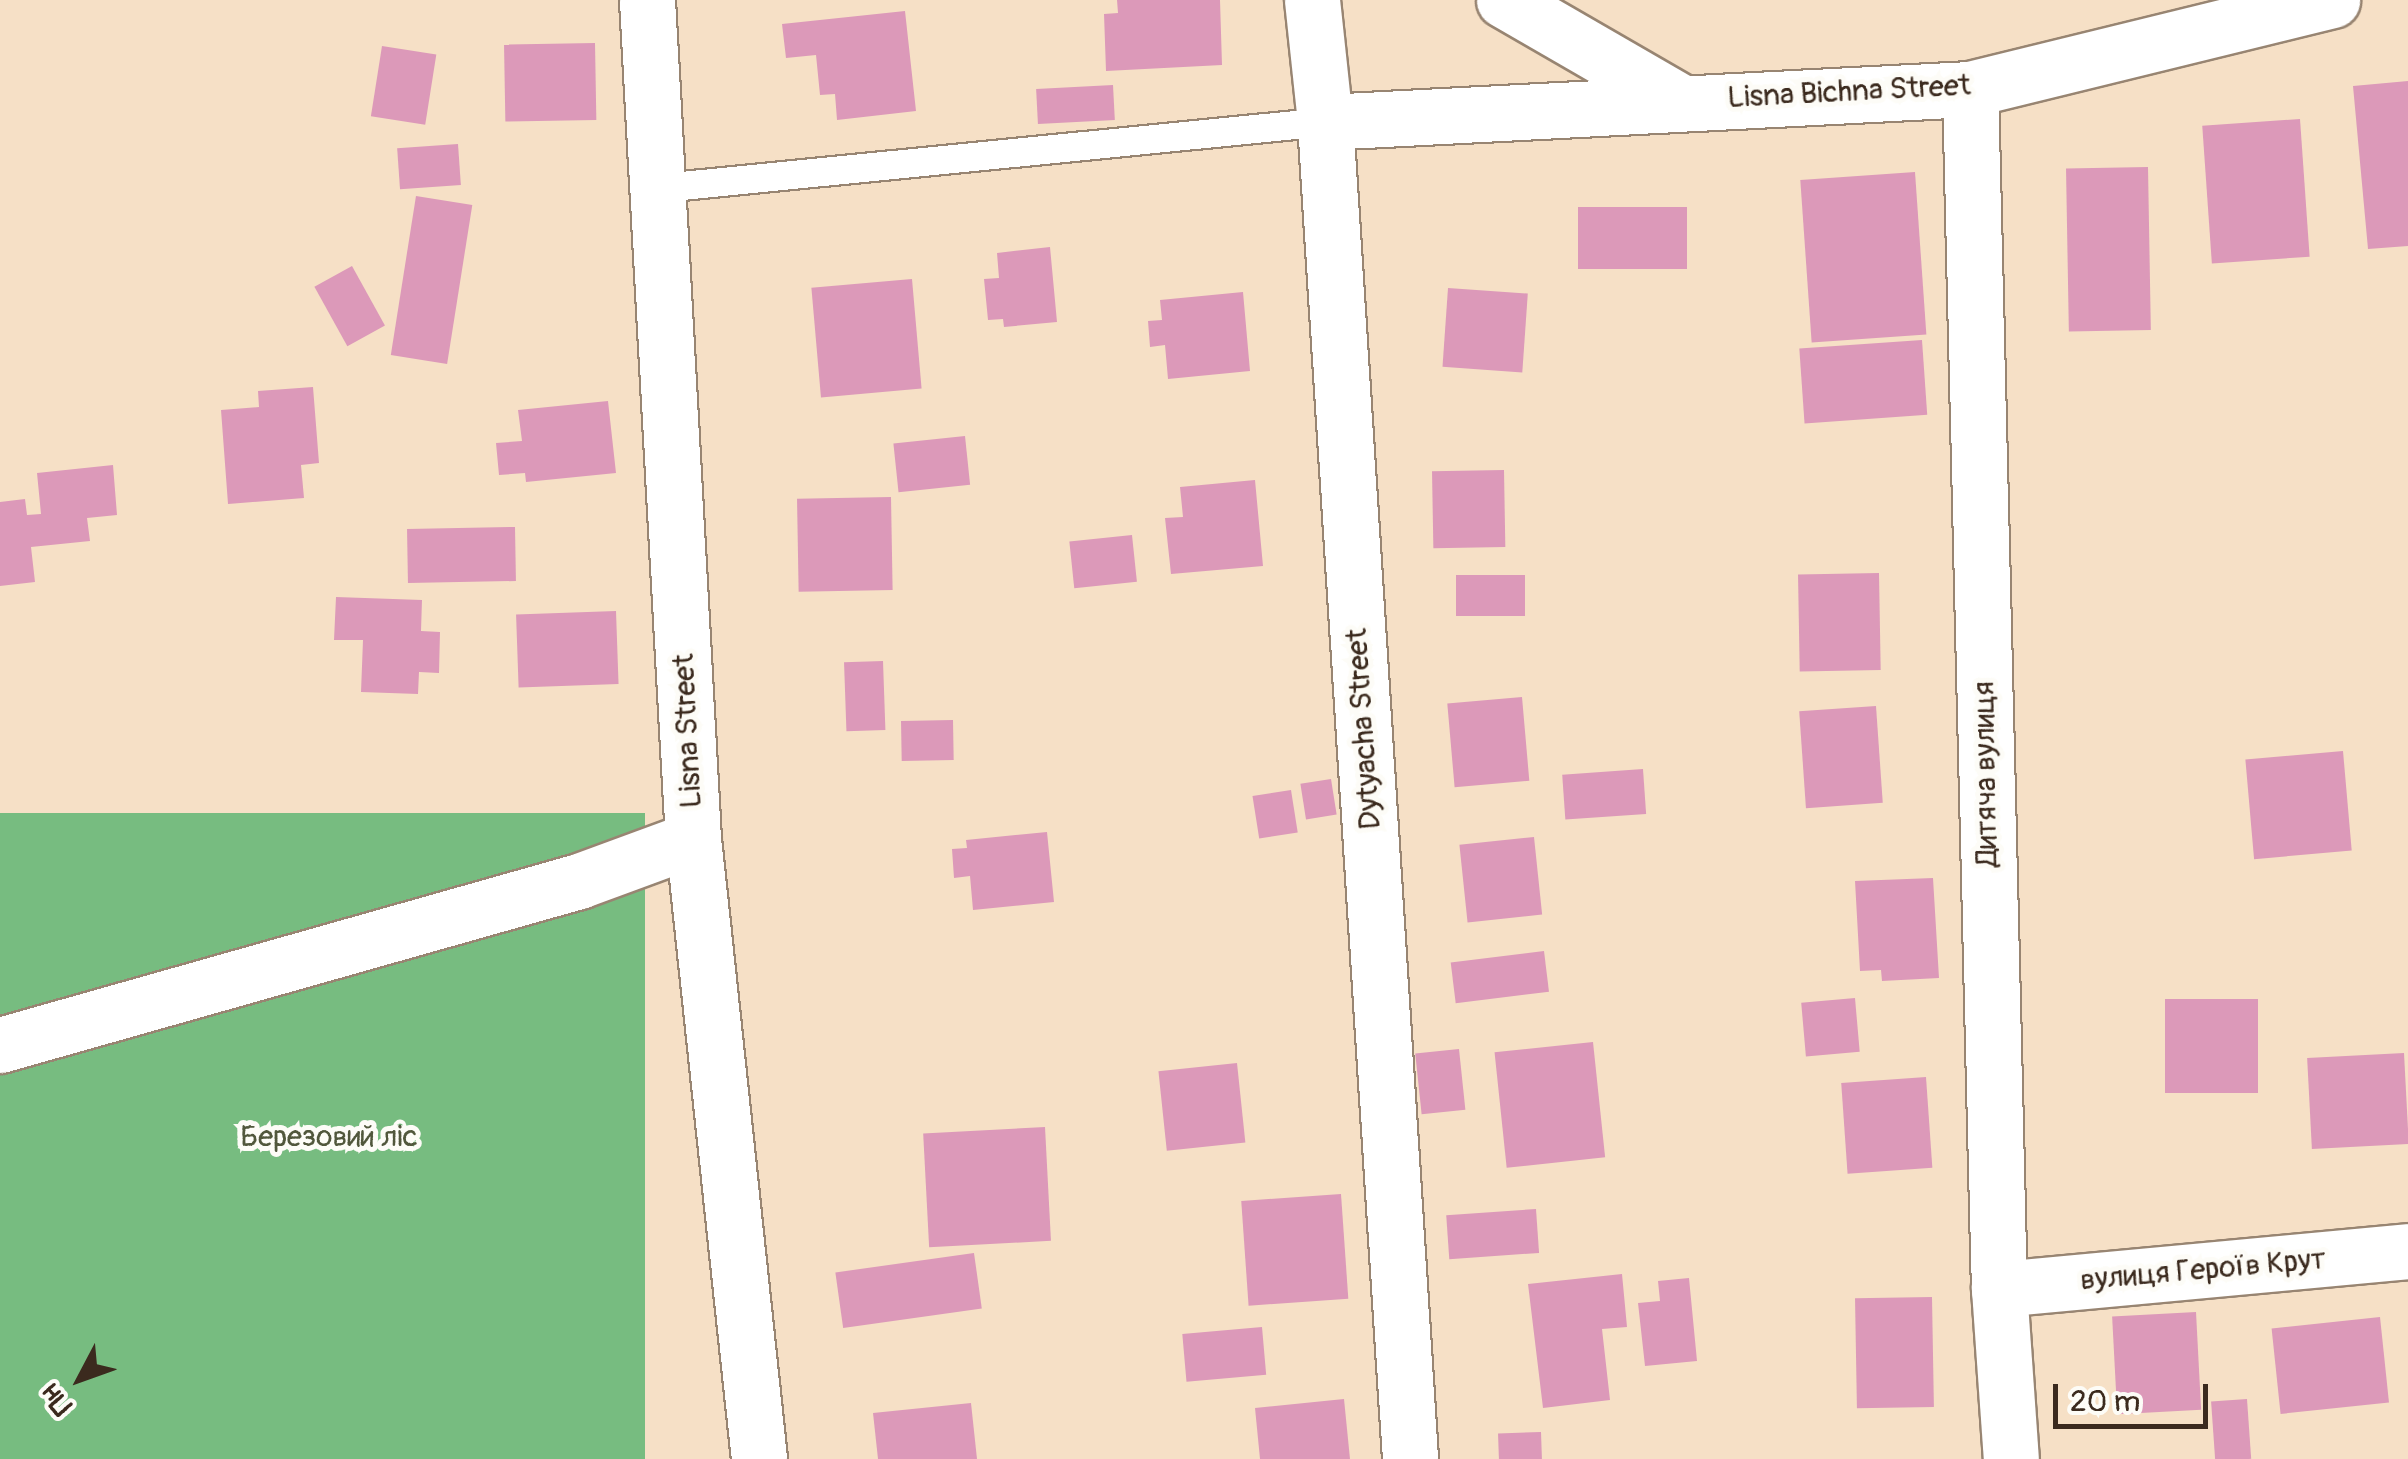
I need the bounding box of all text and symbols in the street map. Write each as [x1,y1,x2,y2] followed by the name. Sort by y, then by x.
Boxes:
[1726,68,1972,116] street label: Lisna Bichna Street
[1339,627,1389,831] street label: Dytyacha Street
[666,653,710,809] street label: Lisna Street
[1966,681,2006,867] street label: Дитяча вулиця
[240,1119,418,1155] park label: Березовий ліс
[2079,1241,2327,1299] street label: вулиця Героїв Крут
[30,1329,130,1429] north arrow
[2058,1364,2213,1426] scale bar
[34,1376,80,1422] text: Пн
[2070,1383,2140,1420] text: 20 m

